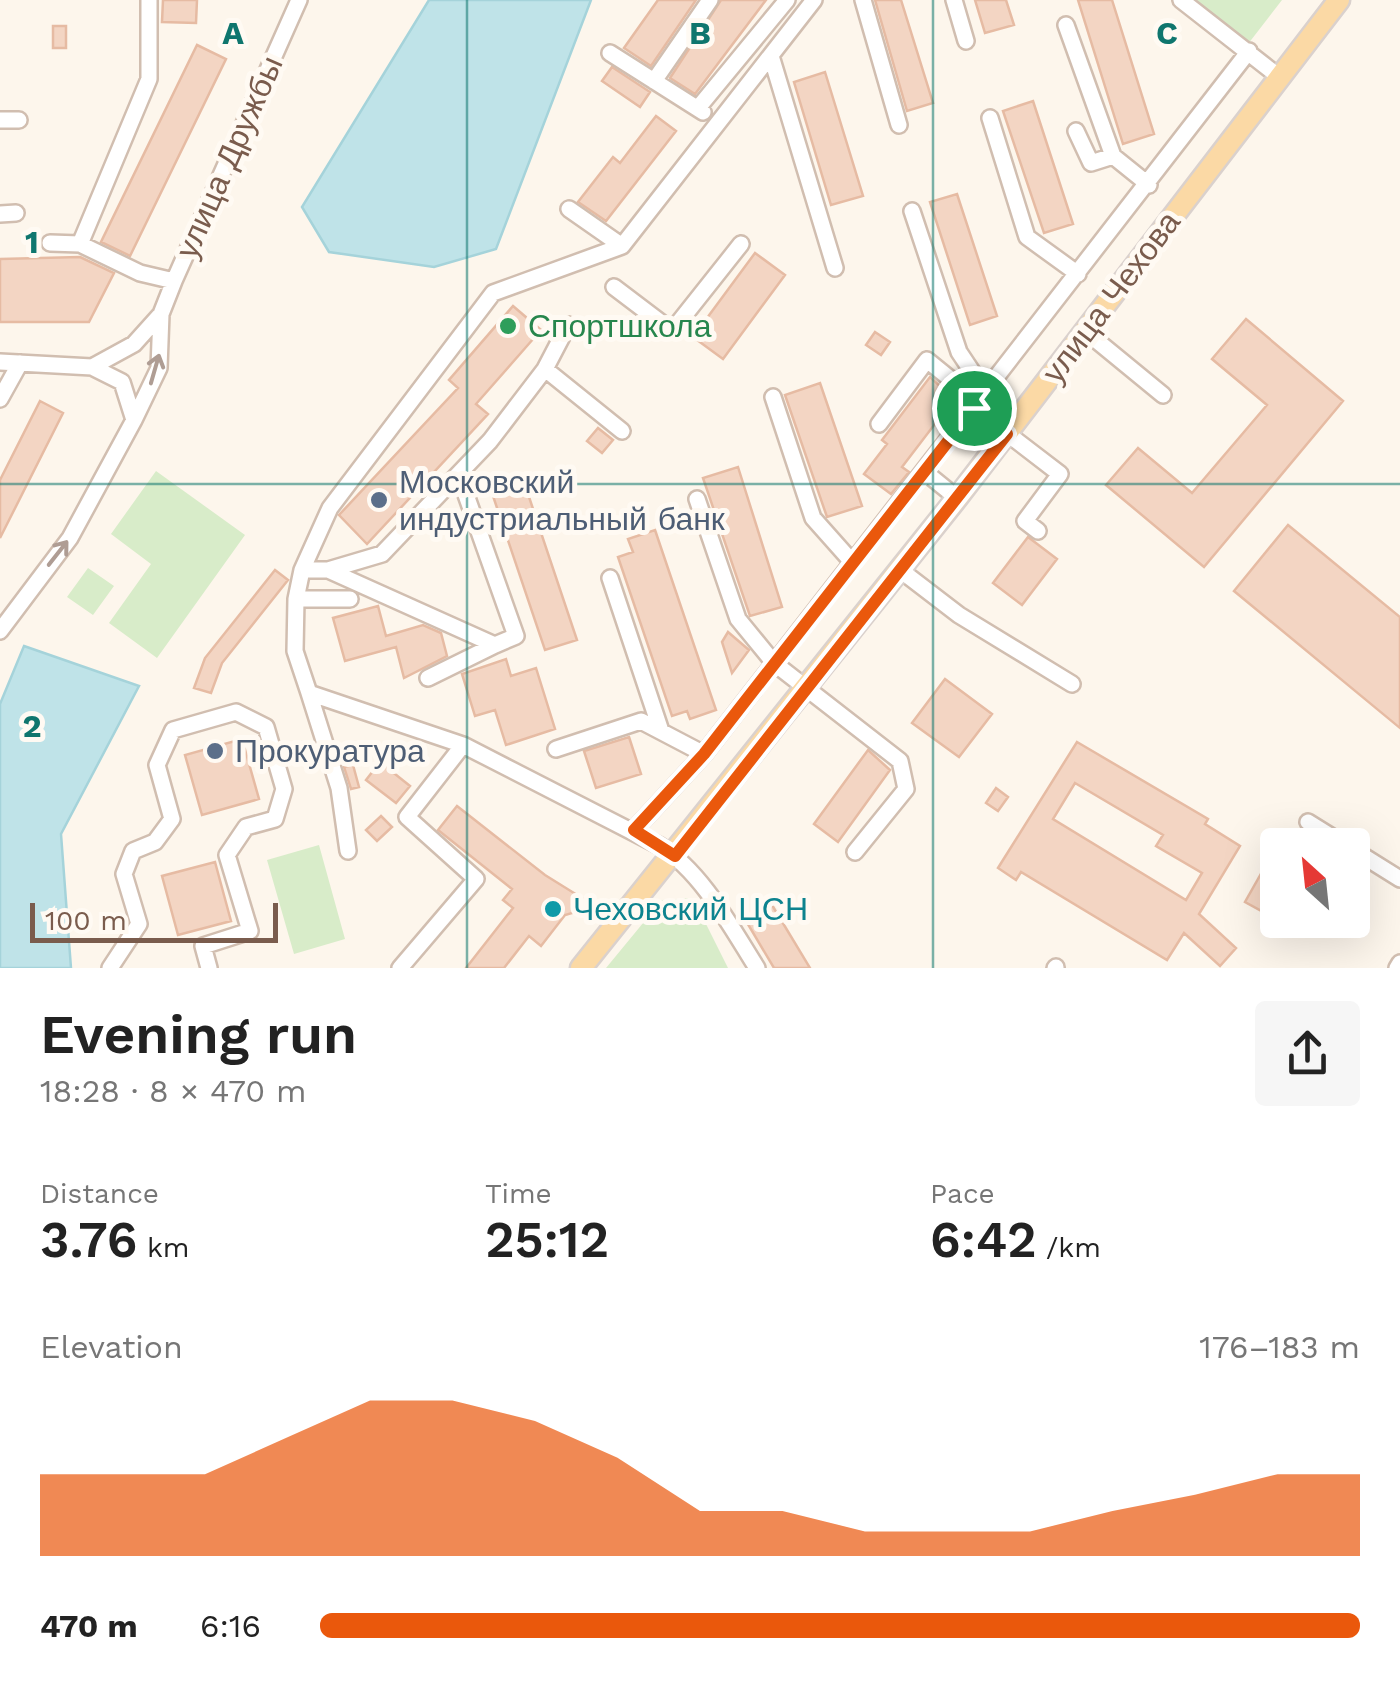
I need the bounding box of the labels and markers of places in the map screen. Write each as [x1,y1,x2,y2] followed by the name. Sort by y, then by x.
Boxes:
[528,307,712,345] place label: Спортшкола
[497,315,519,337] marker: Спортшкола
[932,366,1017,451] pin
[399,463,726,538] place label: Московский индустриальный банк
[368,489,390,511] marker: Московский индустриальный банк
[235,732,425,770] place label: Прокуратура
[204,740,226,762] marker: Прокуратура
[573,890,808,928] place label: Чеховский ЦСН
[542,898,564,920] marker: Чеховский ЦСН

